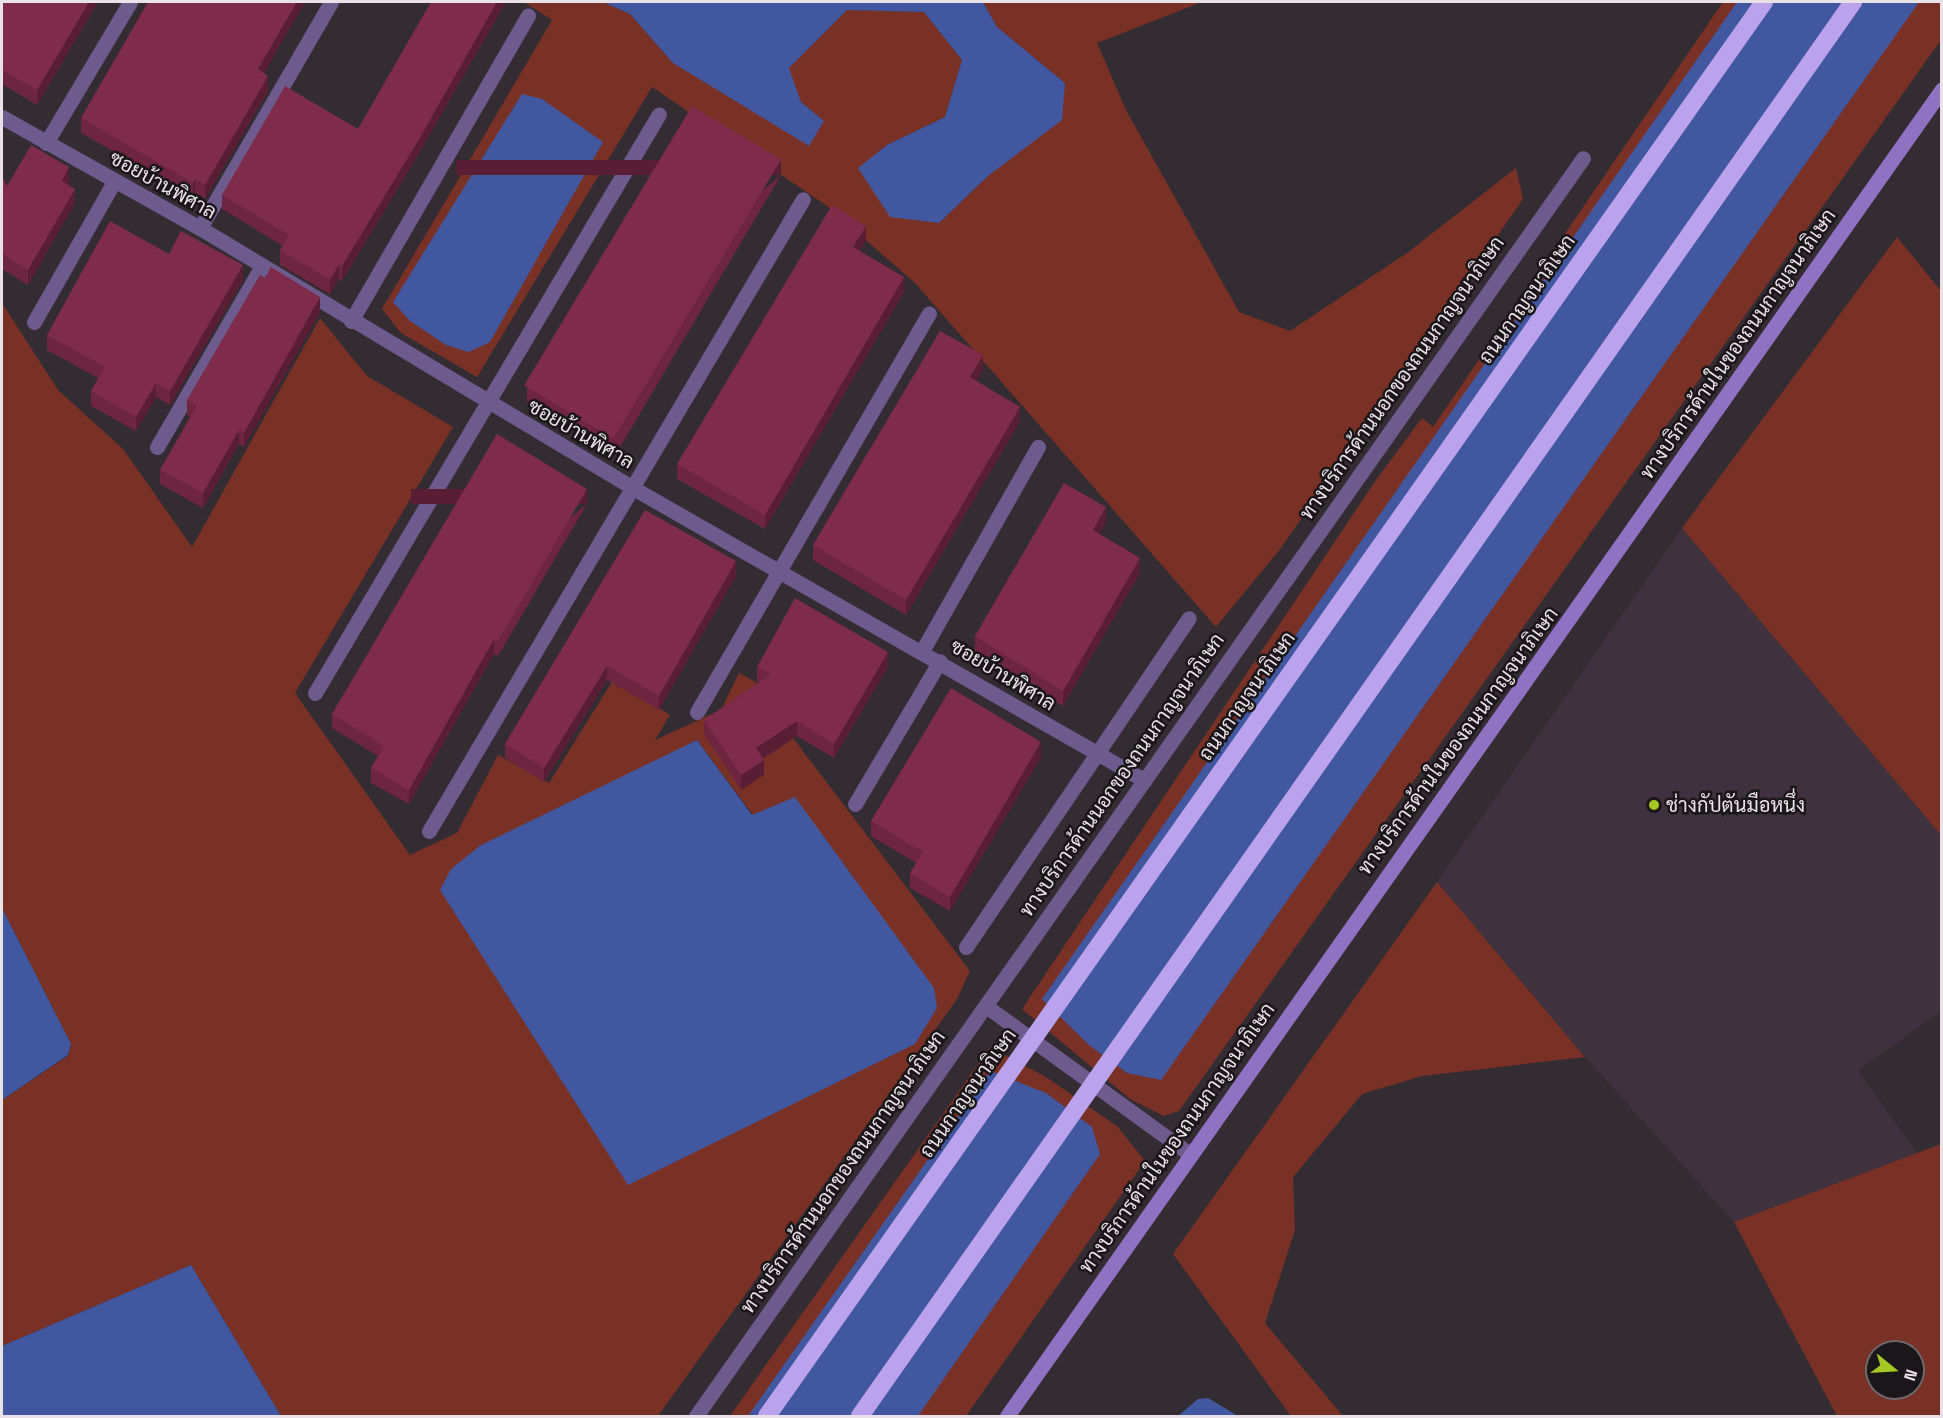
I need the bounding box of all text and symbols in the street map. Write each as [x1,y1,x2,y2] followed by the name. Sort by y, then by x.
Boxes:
[105,146,221,224] street label: ซอยบ้านพิศาล
[1635,204,1841,484] street label: ทางบริการด้านในของถนนกาญจนาภิเษก
[1474,230,1580,368] street label: ถนนกาญจนาภิเษก
[1295,232,1509,524] street label: ทางบริการด้านนอกของถนนกาญจนาภิเษก
[524,394,638,474] street label: ซอยบ้านพิศาล
[1353,603,1563,879] street label: ทางบริการด้านในของถนนกาญจนาภิเษก
[1194,627,1300,765] street label: ถนนกาญจนาภิเษก
[1015,629,1229,921] street label: ทางบริการด้านนอกของถนนกาญจนาภิเษก
[946,634,1060,716] street label: ซอยบ้านพิศาล
[1666,793,1805,817] place label: ช่างกัปตันมือหนึ่ง
[1647,798,1661,812] marker: ช่างกัปตันมือหนึ่ง
[1074,998,1280,1278] street label: ทางบริการด้านในของถนนกาญจนาภิเษก
[915,1024,1021,1162] street label: ถนนกาญจนาภิเษก
[736,1026,950,1318] street label: ทางบริการด้านนอกของถนนกาญจนาภิเษก
[1865,1340,1925,1400] north arrow
[1899,1367,1922,1383] text: N

